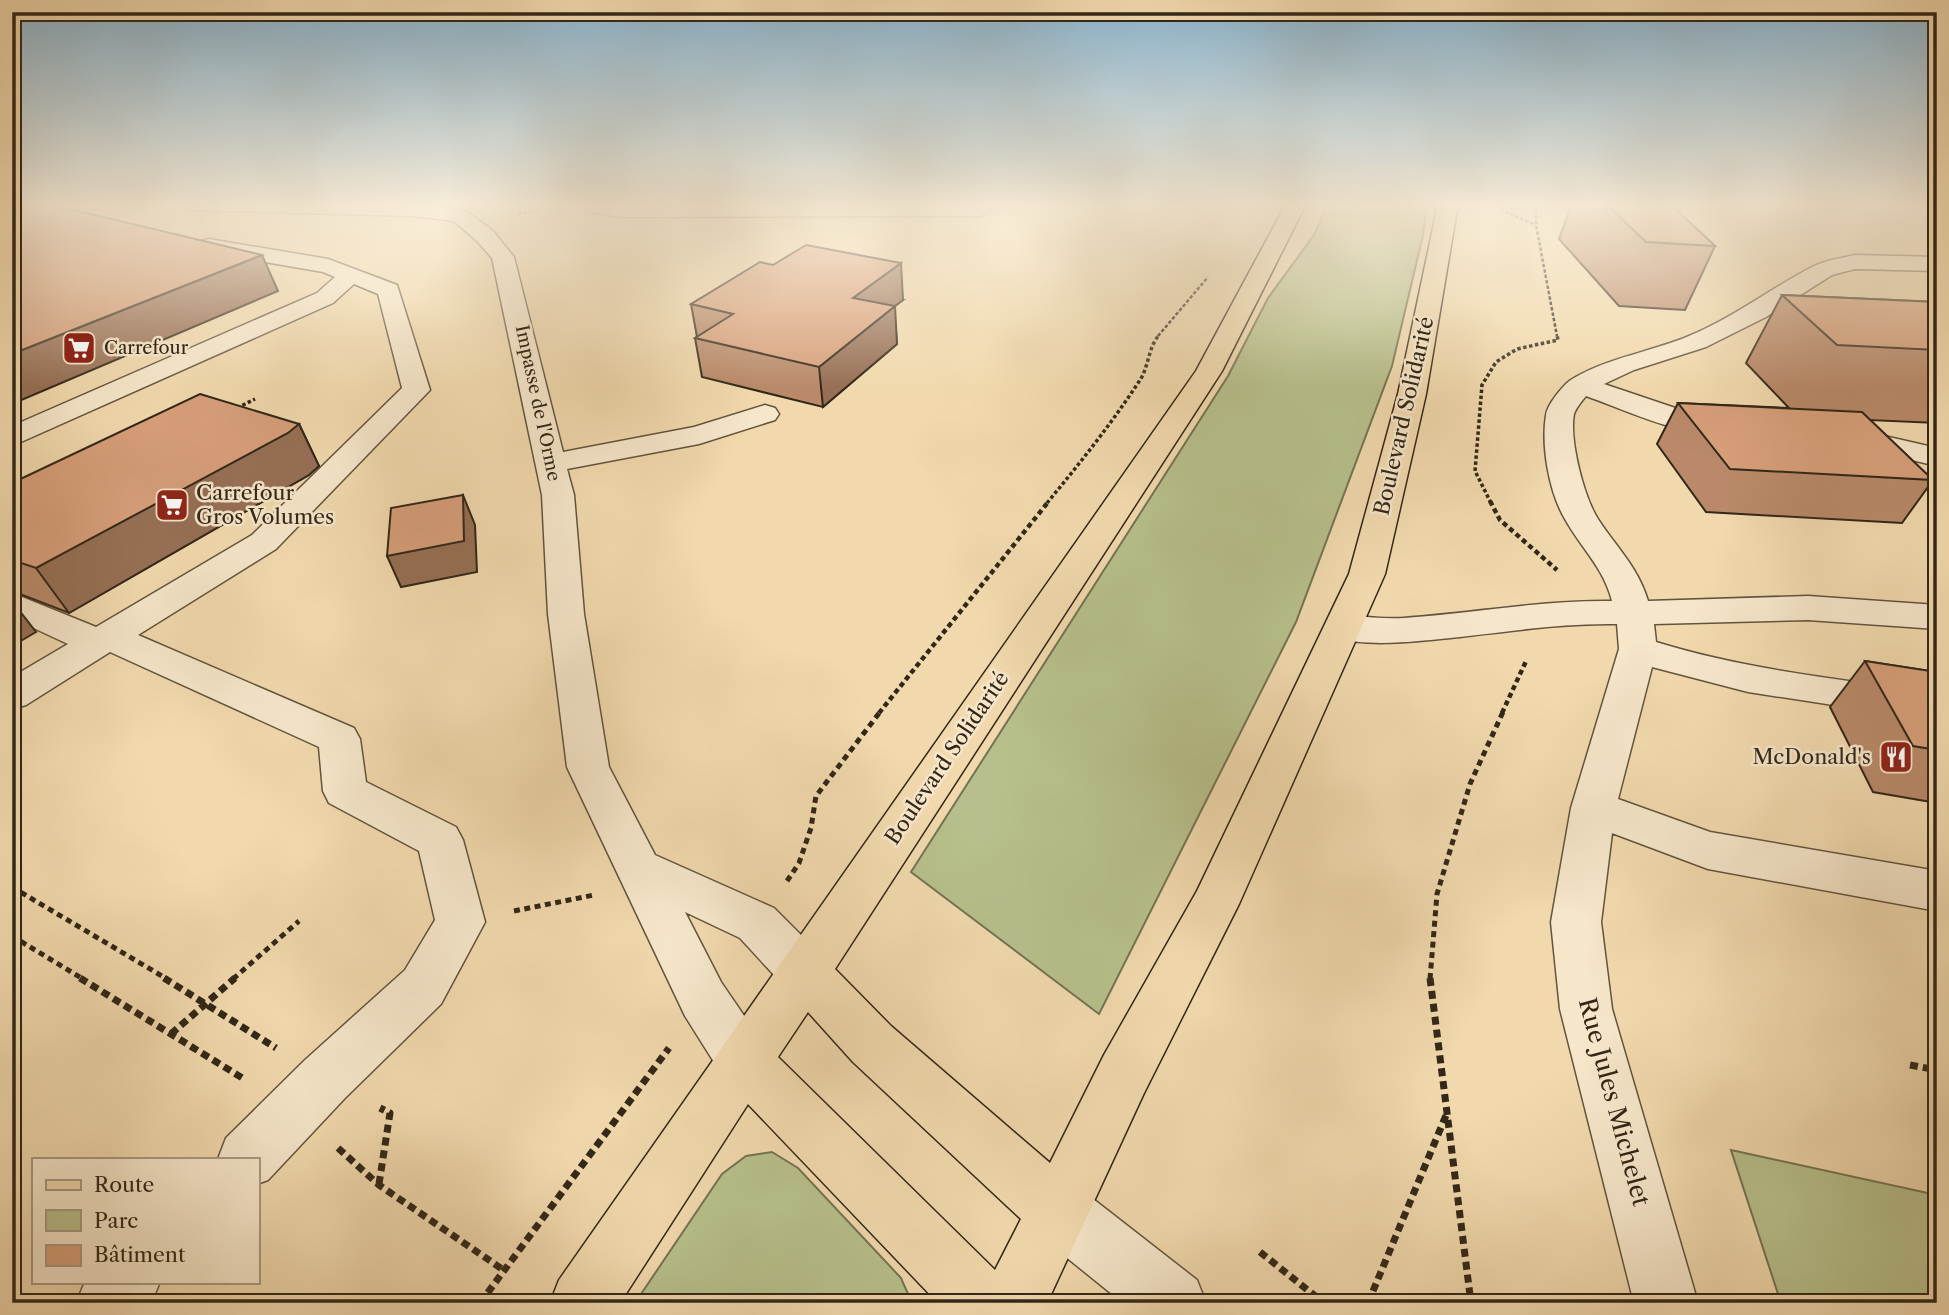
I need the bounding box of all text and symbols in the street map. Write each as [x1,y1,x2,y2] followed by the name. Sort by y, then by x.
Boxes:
[1368,314,1439,518] street label: Boulevard Solidarité
[511,323,565,483] street label: Impasse de l'Orme
[60,329,98,367] supermarket icon: Carrefour
[104,337,189,359] place label: Carrefour
[196,480,334,529] place label: Carrefour Gros Volumes
[153,486,191,524] supermarket icon: Carrefour Gros Volumes
[879,666,1014,849] street label: Boulevard Solidarité
[1877,738,1915,776] restaurant icon: McDonald's
[1753,744,1871,769] place label: McDonald's
[1573,995,1656,1210] street label: Rue Jules Michelet
[32,1158,259,1284] legend
[94,1172,154,1197] text: Route
[94,1208,138,1233] text: Parc
[94,1242,186,1267] text: Bâtiment

